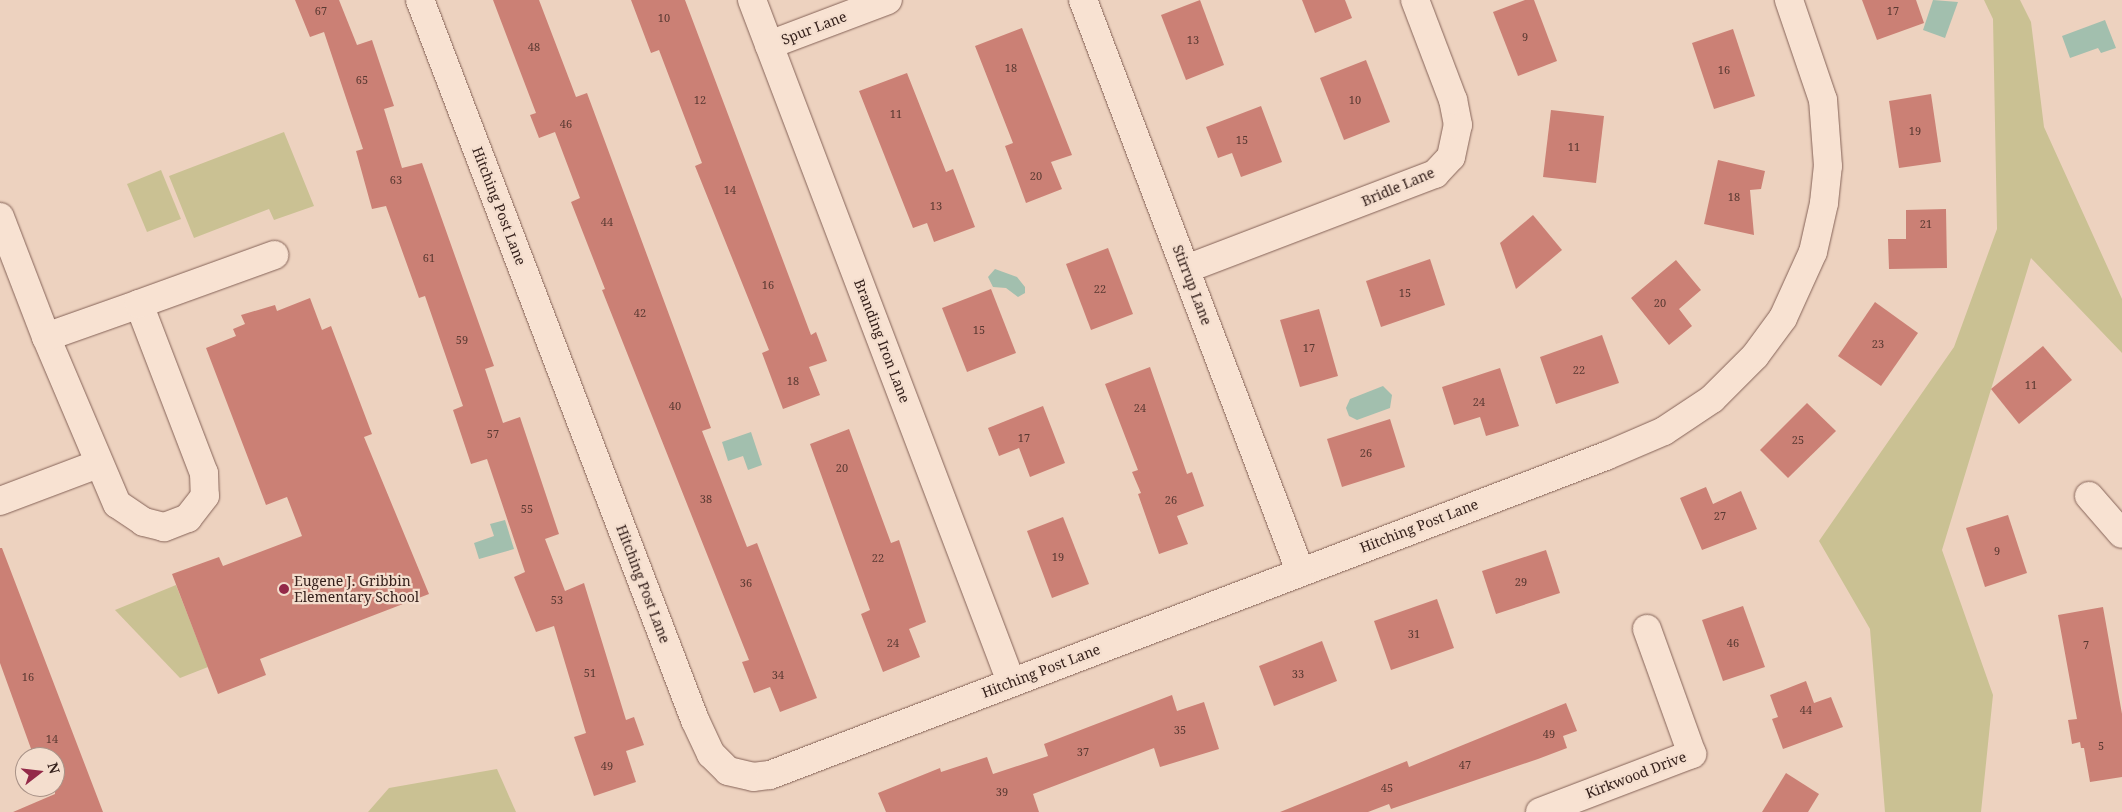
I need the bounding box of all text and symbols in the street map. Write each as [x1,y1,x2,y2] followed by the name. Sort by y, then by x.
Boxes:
[315,4,327,18] house number: 67
[1887,4,1899,18] house number: 17
[779,8,849,48] street label: Spur Lane
[658,11,670,25] house number: 10
[1522,30,1528,44] house number: 9
[1187,33,1199,47] house number: 13
[528,40,540,54] house number: 48
[1005,61,1017,75] house number: 18
[1718,63,1730,77] house number: 16
[356,73,368,87] house number: 65
[694,93,706,107] house number: 12
[1349,93,1361,107] house number: 10
[890,107,902,121] house number: 11
[560,117,572,131] house number: 46
[1909,124,1921,138] house number: 19
[1236,133,1248,147] house number: 15
[1568,140,1580,154] house number: 11
[469,144,529,268] street label: Hitching Post Lane
[1359,164,1437,210] street label: Bridle Lane
[1030,169,1042,183] house number: 20
[390,173,402,187] house number: 63
[724,183,736,197] house number: 14
[1728,190,1740,204] house number: 18
[930,199,942,213] house number: 13
[601,215,613,229] house number: 44
[1920,217,1932,231] house number: 21
[1169,243,1215,327] street label: Stirrup Lane
[423,251,435,265] house number: 61
[851,277,913,405] street label: Branding Iron Lane
[762,278,774,292] house number: 16
[1094,282,1106,296] house number: 22
[1399,286,1411,300] house number: 15
[1654,296,1666,310] house number: 20
[634,306,646,320] house number: 42
[973,323,985,337] house number: 15
[456,333,468,347] house number: 59
[1872,337,1884,351] house number: 23
[1303,341,1315,355] house number: 17
[1573,363,1585,377] house number: 22
[787,374,799,388] house number: 18
[2025,378,2037,392] house number: 11
[1473,395,1485,409] house number: 24
[669,399,681,413] house number: 40
[1134,401,1146,415] house number: 24
[487,427,499,441] house number: 57
[1018,431,1030,445] house number: 17
[1792,433,1804,447] house number: 25
[1360,446,1372,460] house number: 26
[836,461,848,475] house number: 20
[700,492,712,506] house number: 38
[1165,493,1177,507] house number: 26
[1357,496,1481,556] street label: Hitching Post Lane
[521,502,533,516] house number: 55
[1714,509,1726,523] house number: 27
[613,522,673,646] street label: Hitching Post Lane
[1994,544,2000,558] house number: 9
[1052,550,1064,564] house number: 19
[872,551,884,565] house number: 22
[294,573,419,606] place label: Eugene J. Gribbin Elementary School
[1515,575,1527,589] house number: 29
[740,576,752,590] house number: 36
[278,583,290,595] marker: Eugene J. Gribbin Elementary School
[551,593,563,607] house number: 53
[1408,627,1420,641] house number: 31
[887,636,899,650] house number: 24
[1727,636,1739,650] house number: 46
[2083,638,2089,652] house number: 7
[979,641,1103,701] street label: Hitching Post Lane
[584,666,596,680] house number: 51
[1292,667,1304,681] house number: 33
[772,668,784,682] house number: 34
[22,670,34,684] house number: 16
[1800,703,1812,717] house number: 44
[1174,723,1186,737] house number: 35
[1543,727,1555,741] house number: 49
[46,732,58,746] house number: 14
[2098,739,2104,753] house number: 5
[1077,745,1089,759] house number: 37
[15,747,65,797] north arrow
[1583,748,1689,802] street label: Kirkwood Drive
[1459,758,1471,772] house number: 47
[601,759,613,773] house number: 49
[43,760,65,776] text: N
[1381,781,1393,795] house number: 45
[996,785,1008,799] house number: 39

